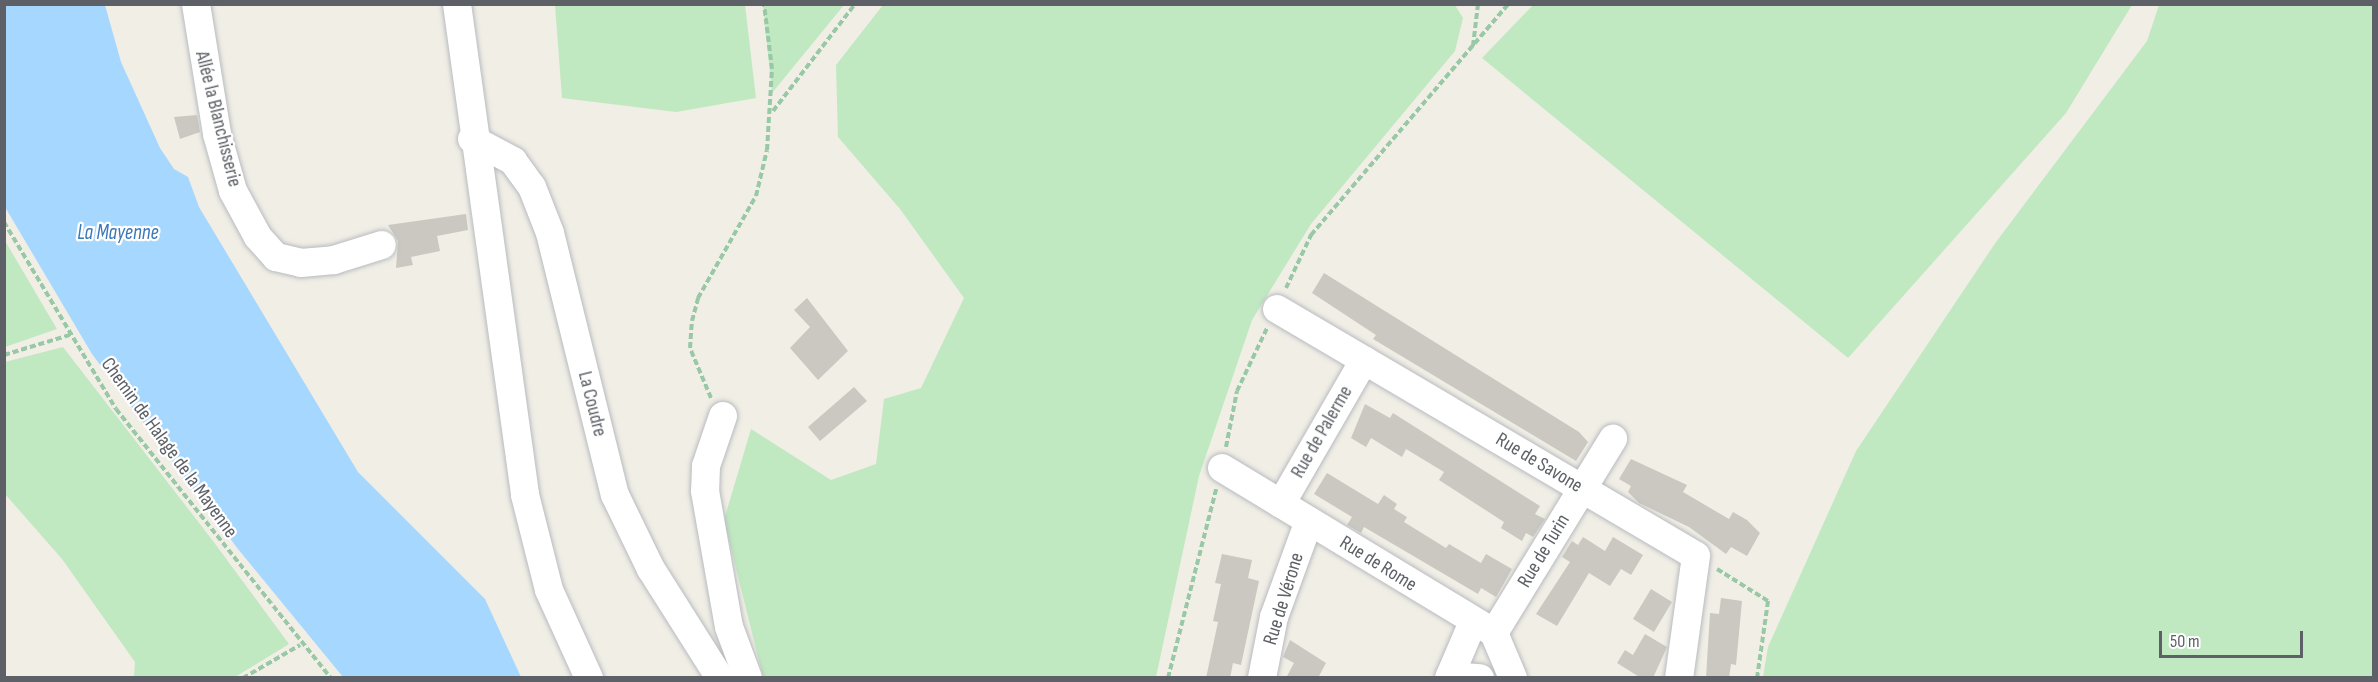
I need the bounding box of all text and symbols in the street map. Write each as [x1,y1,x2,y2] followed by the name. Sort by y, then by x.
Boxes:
[190,49,246,189] street label: Allée la Blanchisserie
[77,220,159,246] water label: La Mayenne
[96,353,242,543] street label: Chemin de Halage de la Mayenne
[572,369,612,439] street label: La Coudre
[1286,382,1358,482] street label: Rue de Palerme
[1491,428,1587,498] street label: Rue de Savone
[1513,510,1575,592] street label: Rue de Turin
[1335,531,1421,597] street label: Rue de Rome
[1259,550,1309,648] street label: Rue de Vérone
[2162,619,2306,657] scale bar
[2170,631,2200,652] text: 50 m

